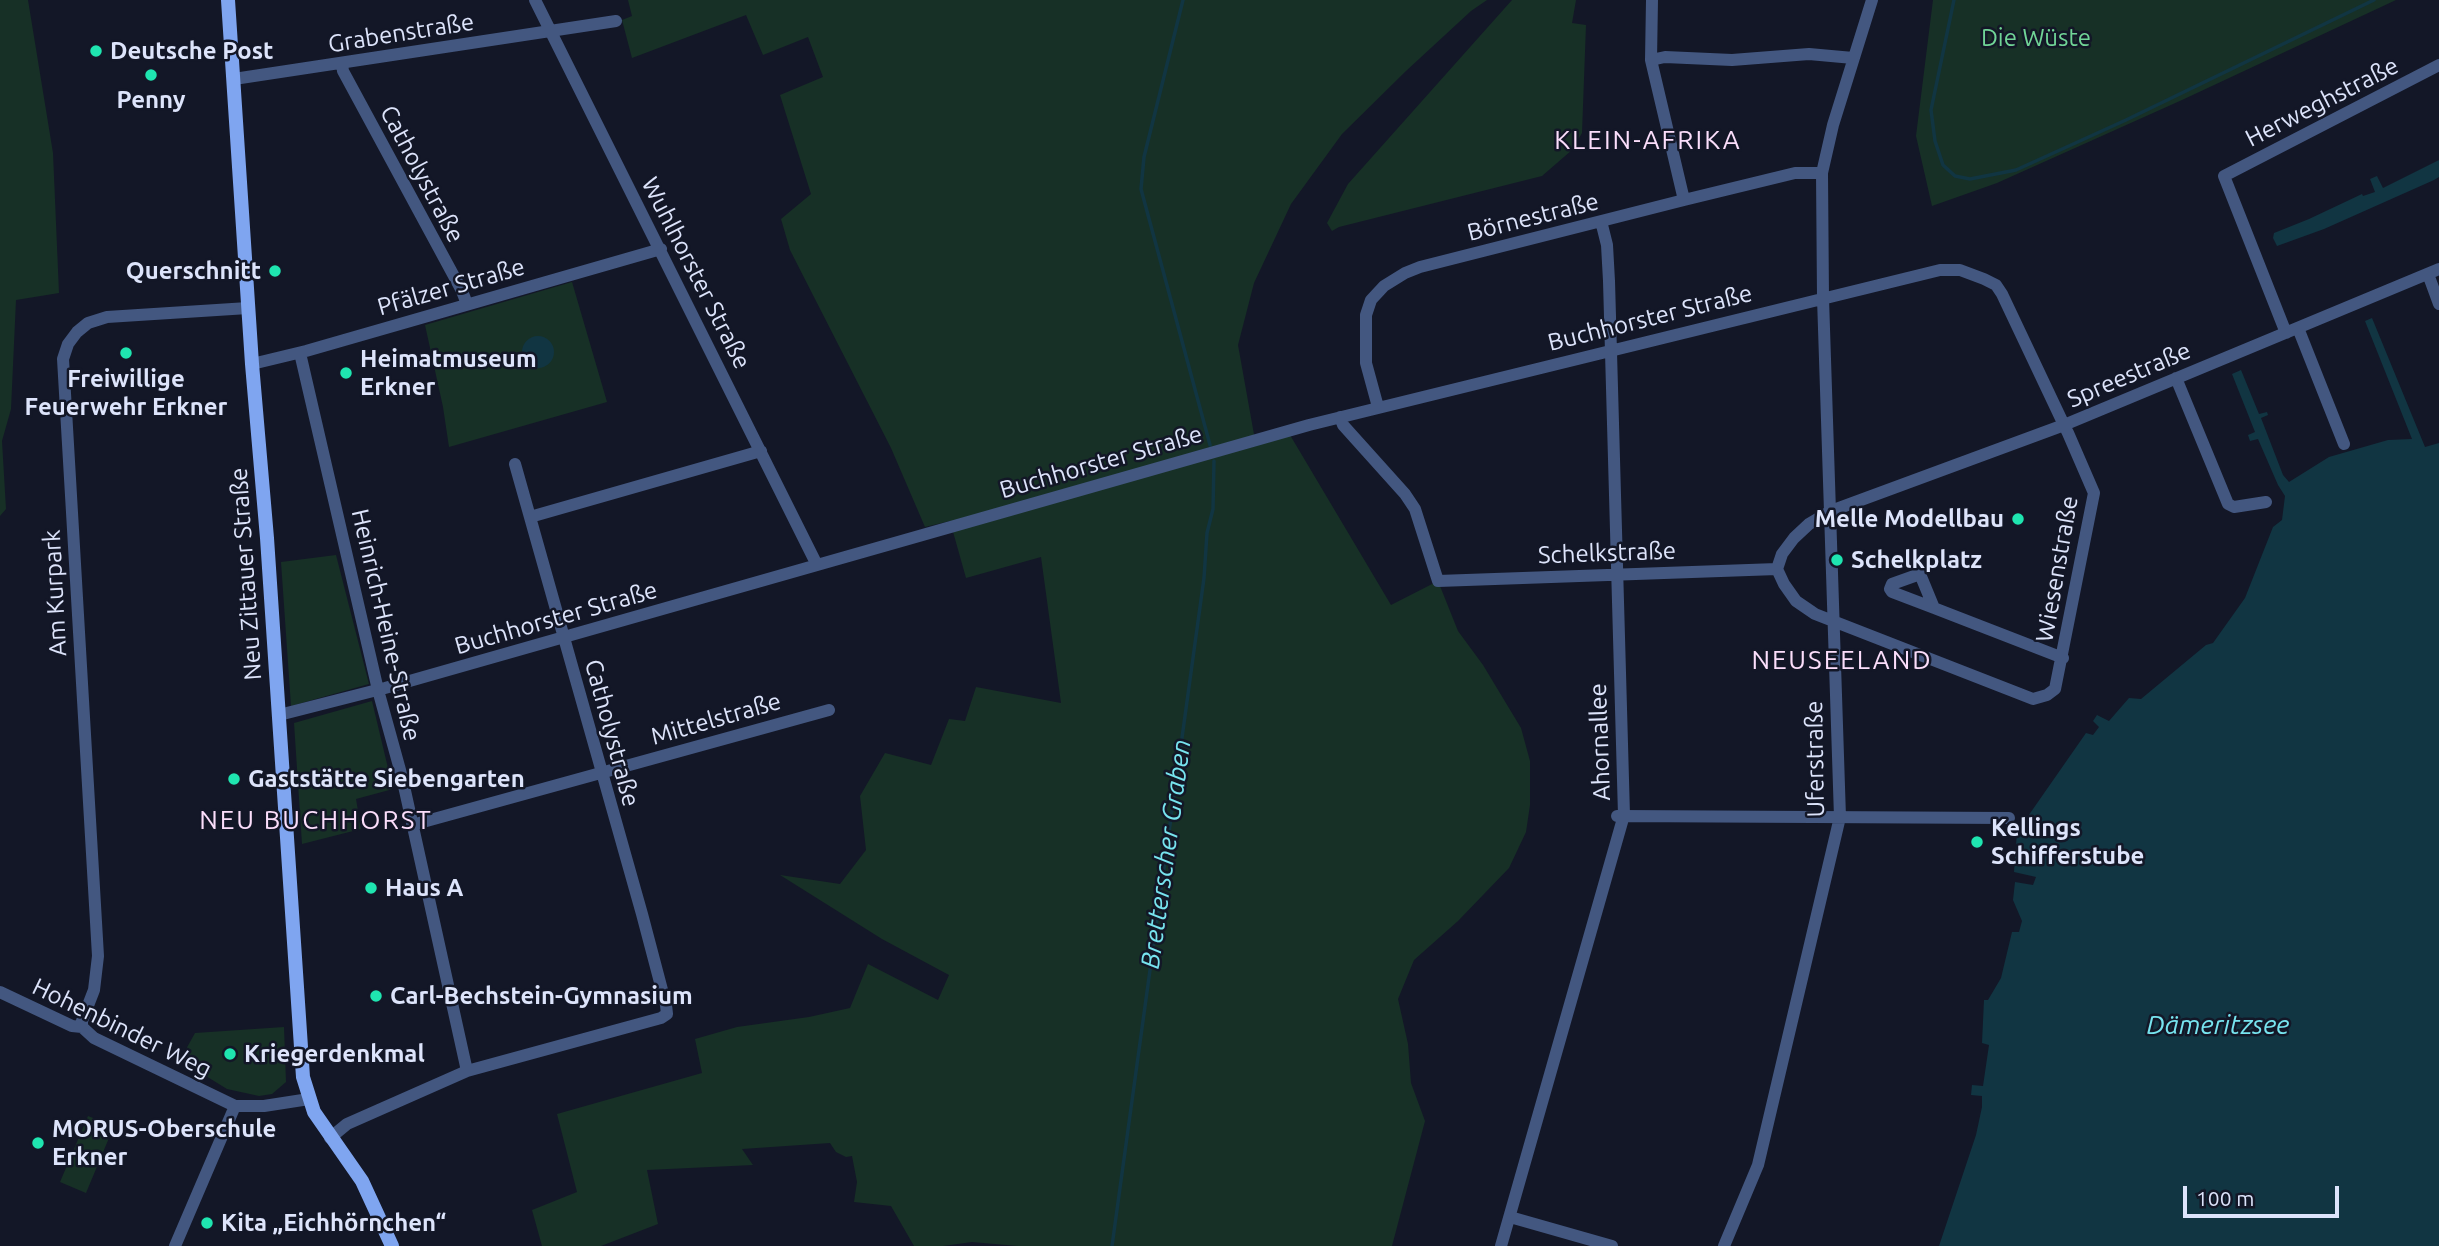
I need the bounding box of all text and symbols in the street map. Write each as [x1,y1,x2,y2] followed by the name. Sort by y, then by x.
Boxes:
[326,7,476,59] street label: Grabenstraße
[1981,24,2091,52] park label: Die Wüste
[110,37,273,65] place label: Deutsche Post
[88,43,104,59] marker: Deutsche Post
[2241,51,2403,153] street label: Herweghstraße
[143,67,159,83] marker: Penny
[116,86,186,114] place label: Penny
[374,101,470,247] street label: Catholystraße
[1556,124,1740,156] district label: KLEIN-AFRIKA
[635,172,757,374] street label: Wuhlhorster Straße
[1464,187,1602,247] street label: Börnestraße
[374,252,528,322] street label: Pfälzer Straße
[126,257,261,285] place label: Querschnitt
[267,263,283,279] marker: Querschnitt
[1545,279,1755,357] street label: Buchhorster Straße
[2063,336,2195,414] street label: Spreestraße
[118,345,134,361] marker: Freiwillige Feuerwehr Erkner
[360,345,537,401] place label: Heimatmuseum Erkner
[25,365,227,421] place label: Freiwillige Feuerwehr Erkner
[338,365,354,381] marker: Heimatmuseum Erkner
[996,419,1206,505] street label: Buchhorster Straße
[224,467,268,681] street label: Neu Zittauer Straße
[2030,494,2084,644] street label: Wiesenstraße
[1815,505,2004,533] place label: Melle Modellbau
[345,506,427,744] street label: Heinrich-Heine-Straße
[2010,511,2026,527] marker: Melle Modellbau
[37,529,73,657] street label: Am Kurpark
[1538,536,1676,570] street label: Schelkstraße
[1851,546,1982,574] place label: Schelkplatz
[1829,552,1845,568] marker: Schelkplatz
[451,575,661,661] street label: Buchhorster Straße
[1753,644,1931,676] district label: NEUSEELAND
[579,656,645,810] street label: Catholystraße
[1584,683,1616,801] street label: Ahornallee
[648,687,784,751] street label: Mittelstraße
[1800,700,1830,818] street label: Uferstraße
[1134,737,1198,971] water label: Bretterscher Graben
[248,765,525,793] place label: Gaststätte Siebengarten
[226,771,242,787] marker: Gaststätte Siebengarten
[201,804,431,836] district label: NEU BUCHHORST
[1991,814,2144,870] place label: Kellings Schifferstube
[1969,834,1985,850] marker: Kellings Schifferstube
[385,874,463,902] place label: Haus A
[363,880,379,896] marker: Haus A
[28,972,216,1084] street label: Hohenbinder Weg
[390,982,693,1010] place label: Carl-Bechstein-Gymnasium
[368,988,384,1004] marker: Carl-Bechstein-Gymnasium
[2147,1009,2289,1041] water label: Dämeritzsee
[244,1040,425,1068] place label: Kriegerdenkmal
[222,1046,238,1062] marker: Kriegerdenkmal
[52,1115,276,1171] place label: MORUS-Oberschule Erkner
[30,1135,46,1151] marker: MORUS-Oberschule Erkner
[2187,1172,2343,1216] scale bar
[2196,1186,2254,1210] text: 100 m
[221,1209,446,1237] place label: Kita „Eichhörnchen“
[199,1215,215,1231] marker: Kita „Eichhörnchen“

